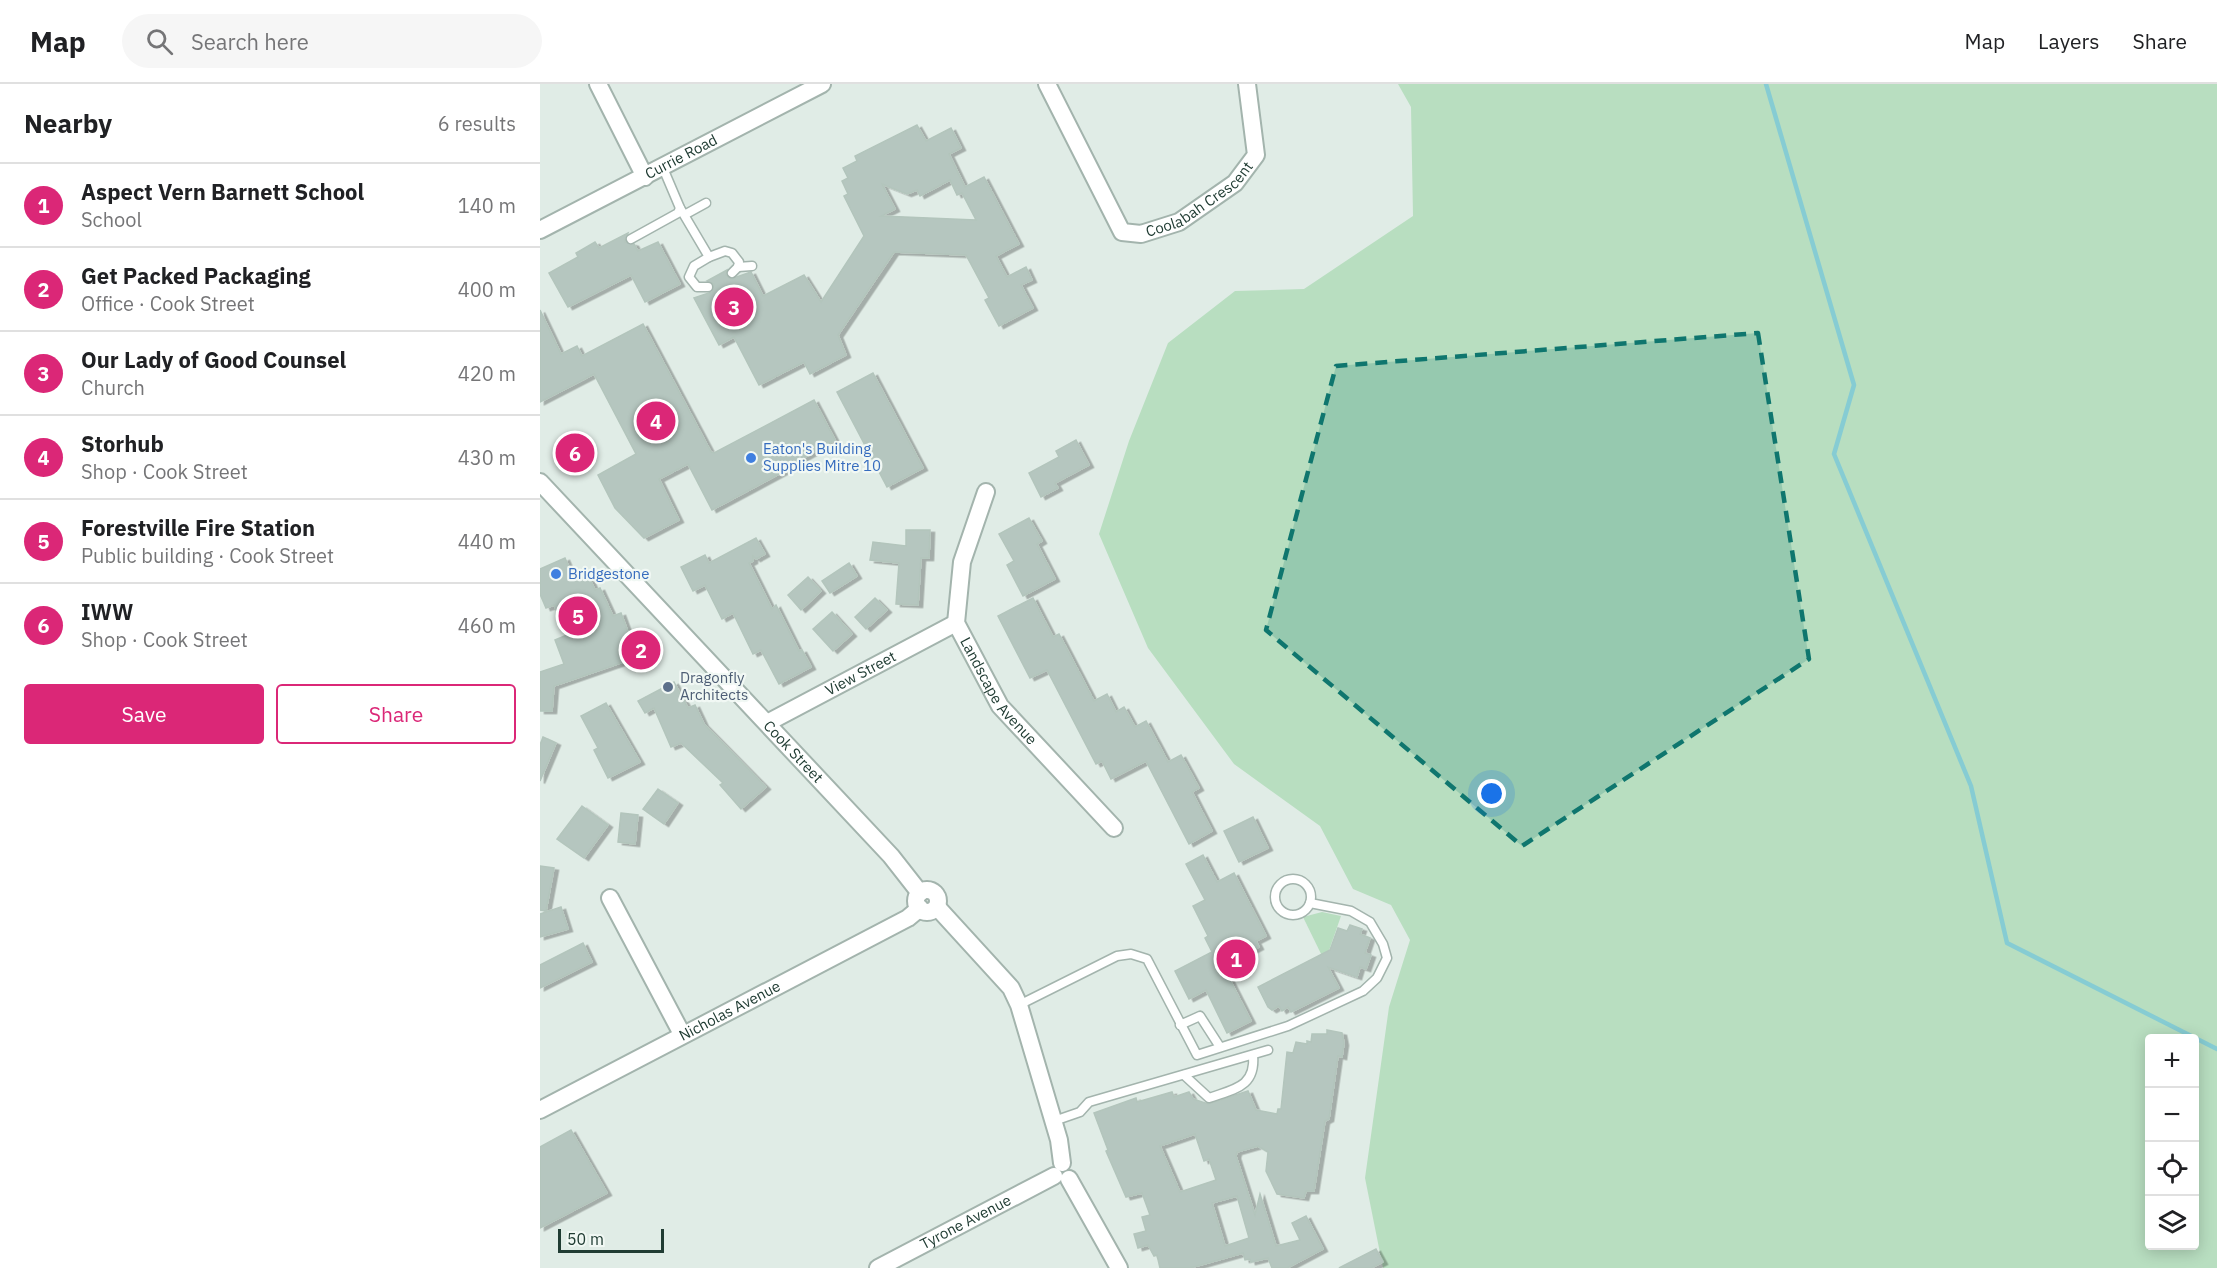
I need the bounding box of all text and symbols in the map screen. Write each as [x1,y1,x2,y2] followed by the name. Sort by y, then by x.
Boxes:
[122,14,542,68] search box
[30,23,86,60] text: Map
[143,25,176,58] icon: search
[191,27,309,56] text: Search here
[1965,27,2005,55] text: Map
[2038,27,2100,55] text: Layers
[2133,27,2187,55] text: Share
[24,106,112,140] text: Nearby
[438,110,516,137] text: 6 results
[642,130,720,183] street label: Currie Road
[1143,158,1257,241] street label: Coolabah Crescent
[81,177,364,206] text: Aspect Vern Barnett School
[38,192,50,219] text: 1
[458,192,516,219] text: 140 m
[81,206,142,233] text: School
[81,261,311,290] text: Get Packed Packaging
[38,276,50,303] text: 2
[458,276,516,303] text: 400 m
[714,284,754,330] pin: 3
[81,290,255,317] text: Office · Cook Street
[81,345,346,374] text: Our Lady of Good Counsel
[38,360,50,387] text: 3
[458,360,516,387] text: 420 m
[81,374,145,401] text: Church
[636,398,676,444] pin: 4
[81,429,164,458] text: Storhub
[555,430,594,476] pin: 6
[763,439,881,475] place label: Eaton's Building Supplies Mitre 10
[38,444,50,471] text: 4
[458,444,516,471] text: 430 m
[744,451,758,465] marker: Eaton's Building Supplies Mitre 10
[81,458,248,485] text: Shop · Cook Street
[81,513,315,542] text: Forestville Fire Station
[38,528,50,555] text: 5
[458,528,516,555] text: 440 m
[81,542,334,569] text: Public building · Cook Street
[568,564,649,583] place label: Bridgestone
[549,567,563,581] marker: Bridgestone
[558,594,597,638] pin: 5
[81,597,133,626] text: IWW
[38,612,50,639] text: 6
[458,612,516,639] text: 460 m
[81,626,248,653] text: Shop · Cook Street
[622,628,660,672] pin: 2
[956,634,1041,749] street label: Landscape Avenue
[822,647,899,699] street label: View Street
[680,668,748,704] place label: Dragonfly Architects
[661,680,675,694] marker: Dragonfly Architects
[24,684,264,744] button: Save
[276,684,516,744] button: Share
[760,716,827,787] street label: Cook Street
[1477,779,1506,808] your location
[1216,936,1256,982] pin: 1
[675,976,784,1045] street label: Nicholas Avenue
[2145,1034,2199,1250] map controls
[2145,1034,2199,1088] button: +
[2145,1088,2199,1142] button: −
[2145,1142,2199,1196] button: locate
[917,1190,1014,1253] street label: Tyrone Avenue
[2145,1196,2199,1250] button: layers
[558,1226,664,1254] scale bar
[567,1229,604,1249] text: 50 m

